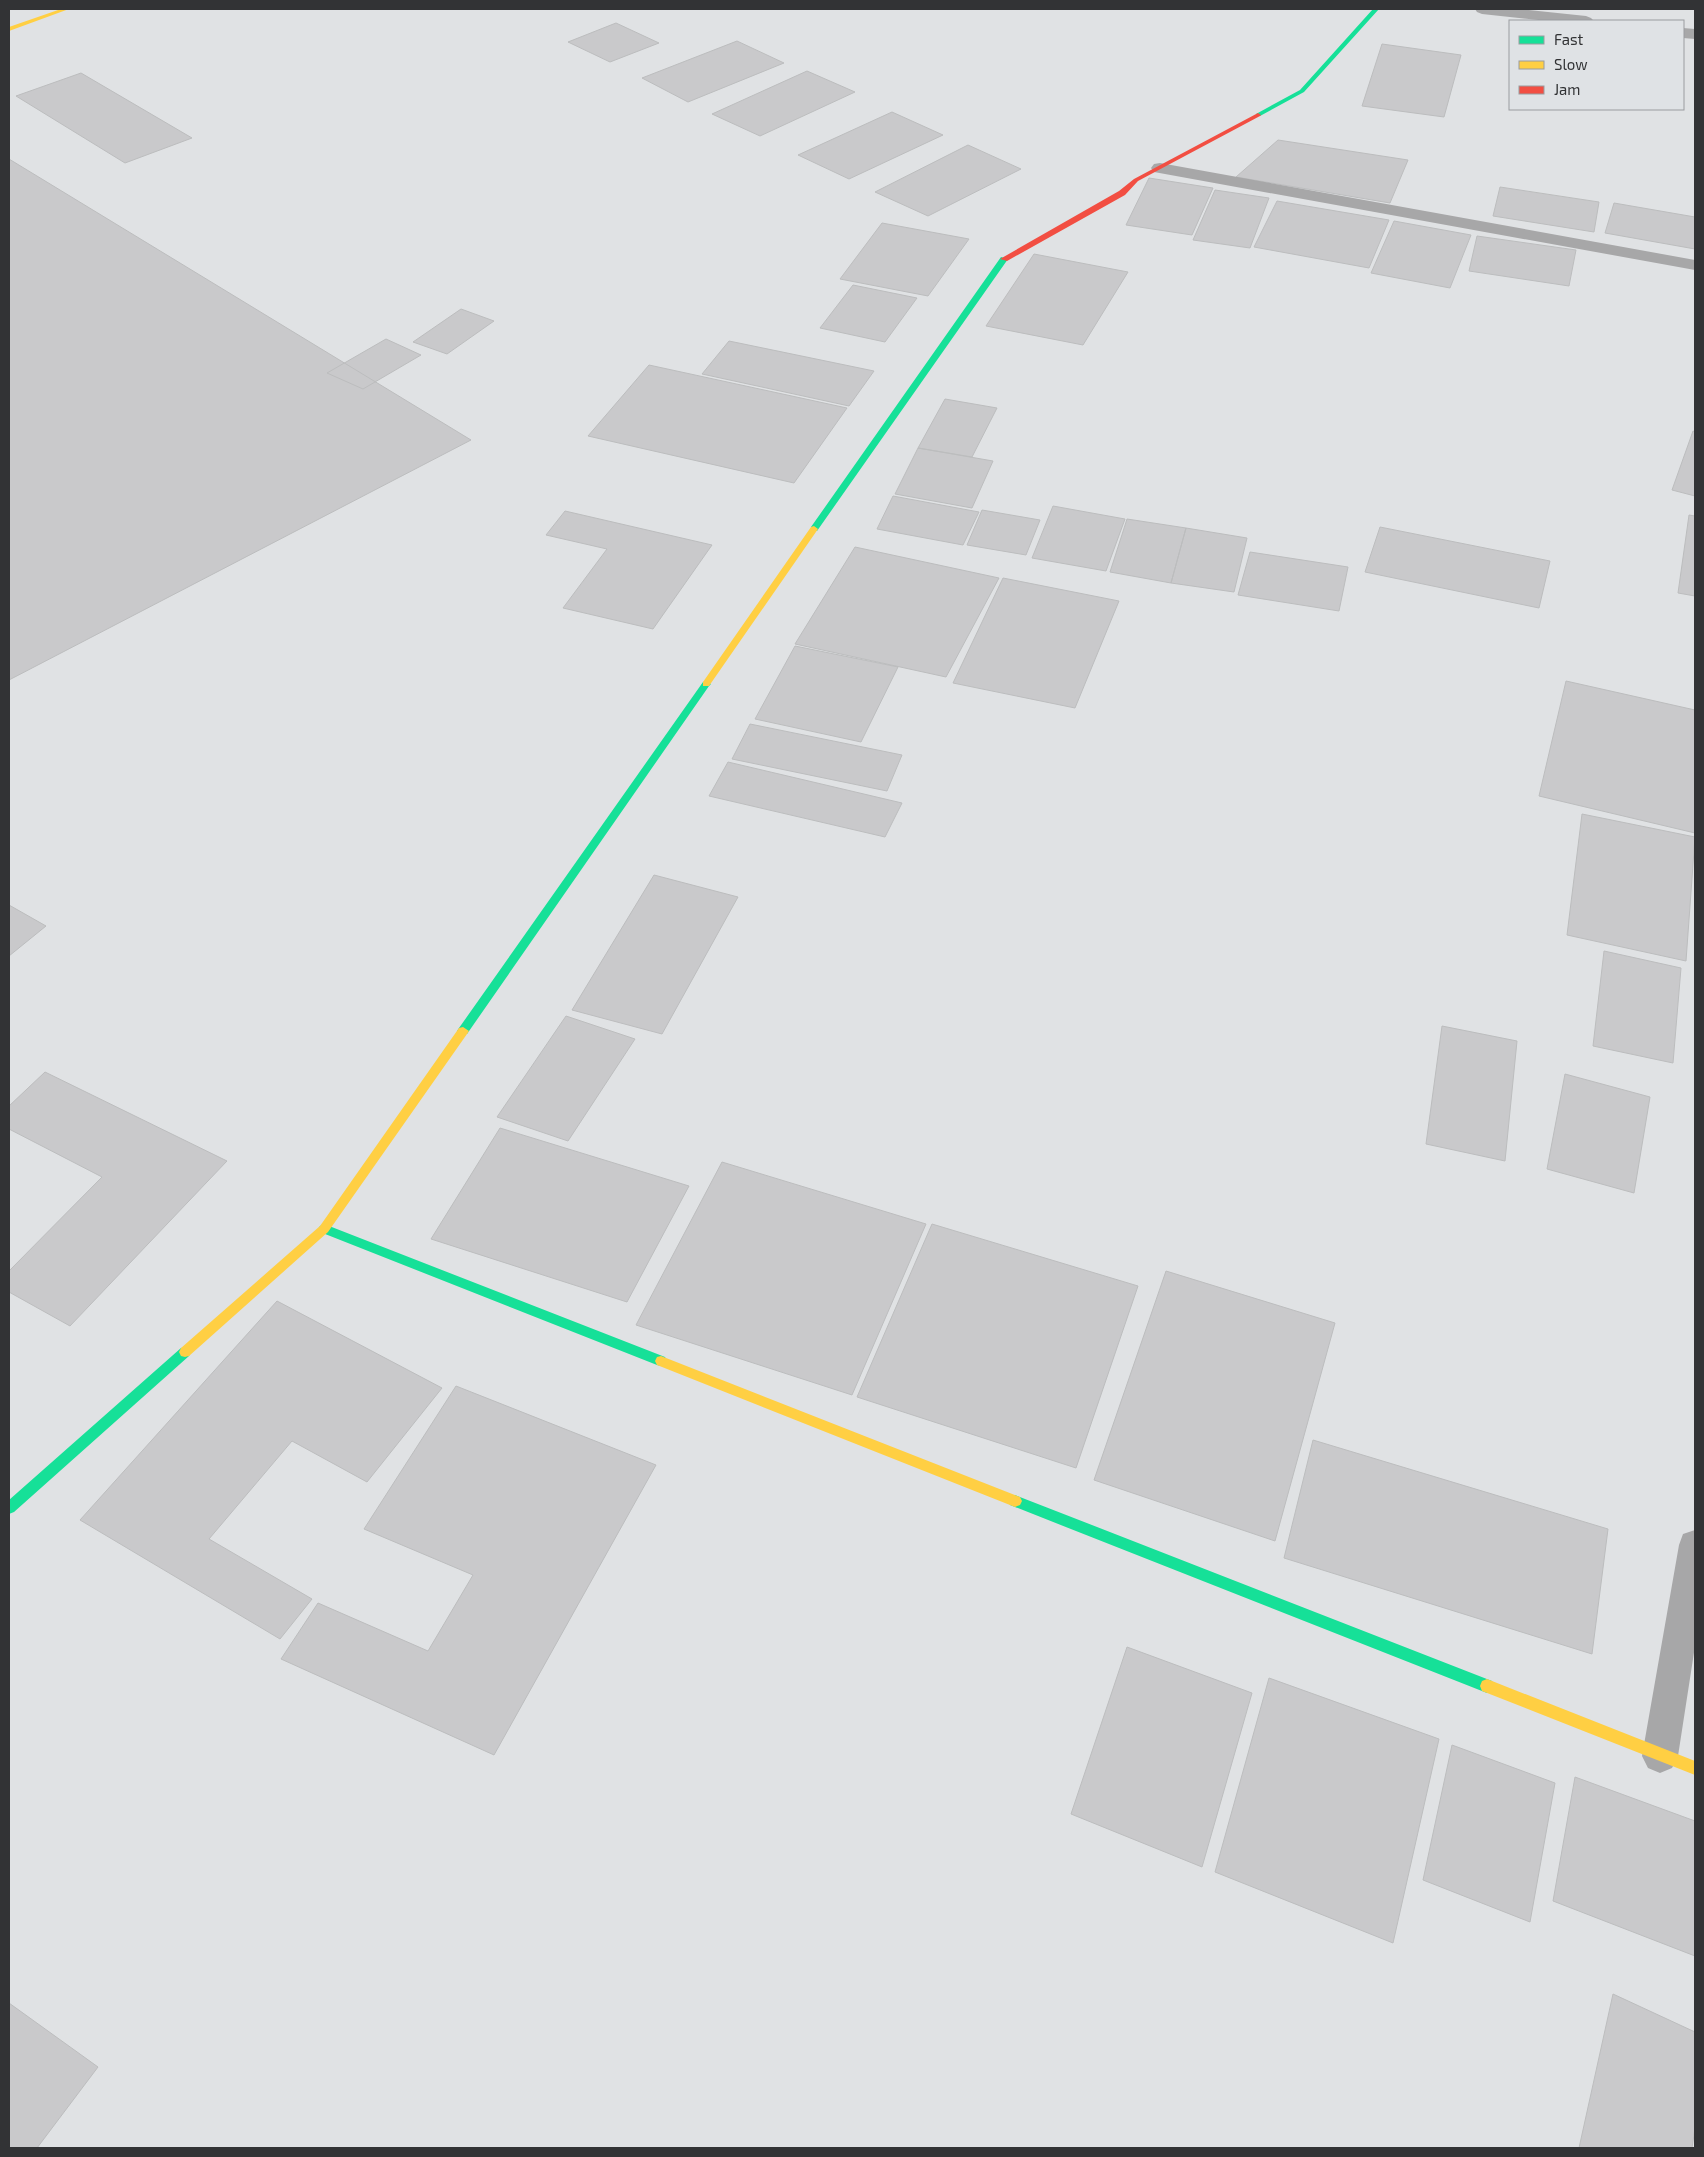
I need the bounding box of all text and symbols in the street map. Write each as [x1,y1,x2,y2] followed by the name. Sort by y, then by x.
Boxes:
[1509,20,1684,110] legend
[1554,30,1584,48] text: Fast
[1554,55,1588,73] text: Slow
[1554,80,1580,98] text: Jam

